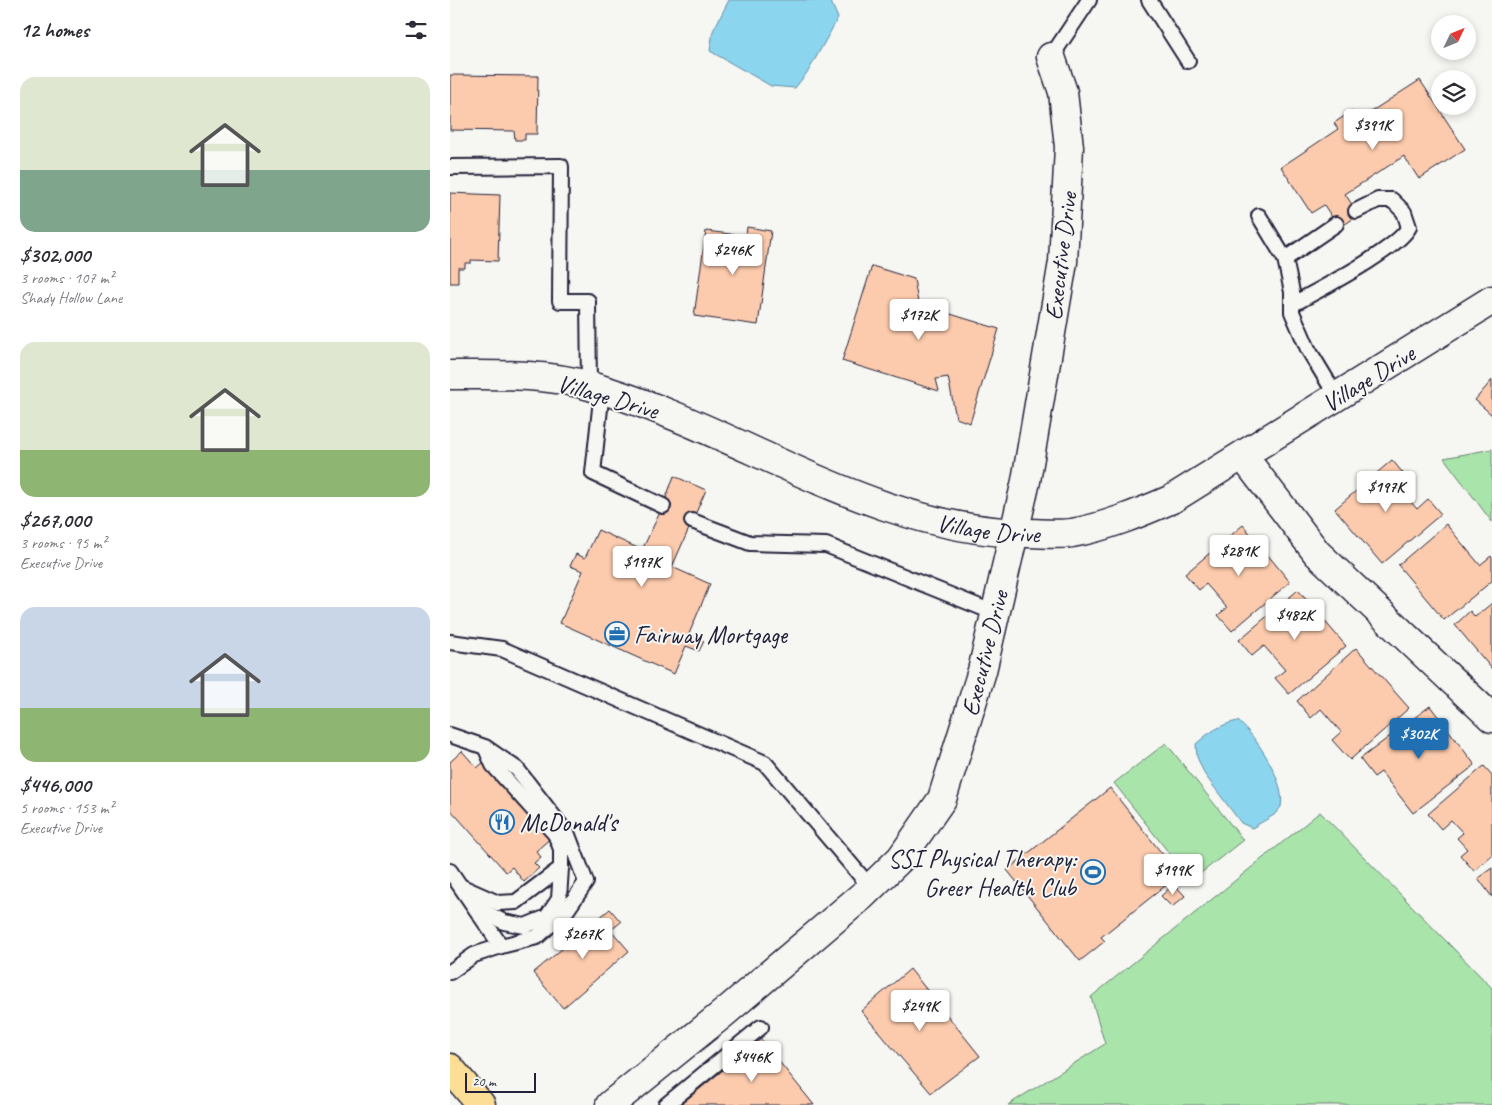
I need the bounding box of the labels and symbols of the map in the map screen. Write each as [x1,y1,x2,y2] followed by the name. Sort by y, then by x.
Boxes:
[1431,15,1476,60] north arrow
[1338,108,1408,151] pin: $391K
[1037,189,1085,322] street label: Executive Drive
[698,234,768,276] pin: $246K
[884,298,954,341] pin: $172K
[1316,337,1422,420] street label: Village Drive
[554,367,664,427] street label: Village Drive
[1351,470,1421,513] pin: $197K
[934,507,1042,550] street label: Village Drive
[1204,534,1274,577] pin: $281K
[607,546,677,588] pin: $197K
[954,585,1016,719] street label: Executive Drive
[1260,598,1330,641] pin: $482K
[634,619,789,651] place label: Fairway Mortgage
[604,621,630,647] office icon: Fairway Mortgage
[1384,718,1454,760] pin: $302K
[520,807,619,839] place label: McDonald's
[489,809,515,835] restaurant icon: McDonald's
[888,843,1078,904] place label: SSI Physical Therapy: Greer Health Club
[1138,854,1208,896] pin: $199K
[1080,859,1106,885] sports icon: SSI Physical Therapy: Greer Health Club
[548,918,618,960] pin: $267K
[885,990,955,1032] pin: $249K
[717,1040,787,1083] pin: $446K
[465,1070,536,1093] scale bar

